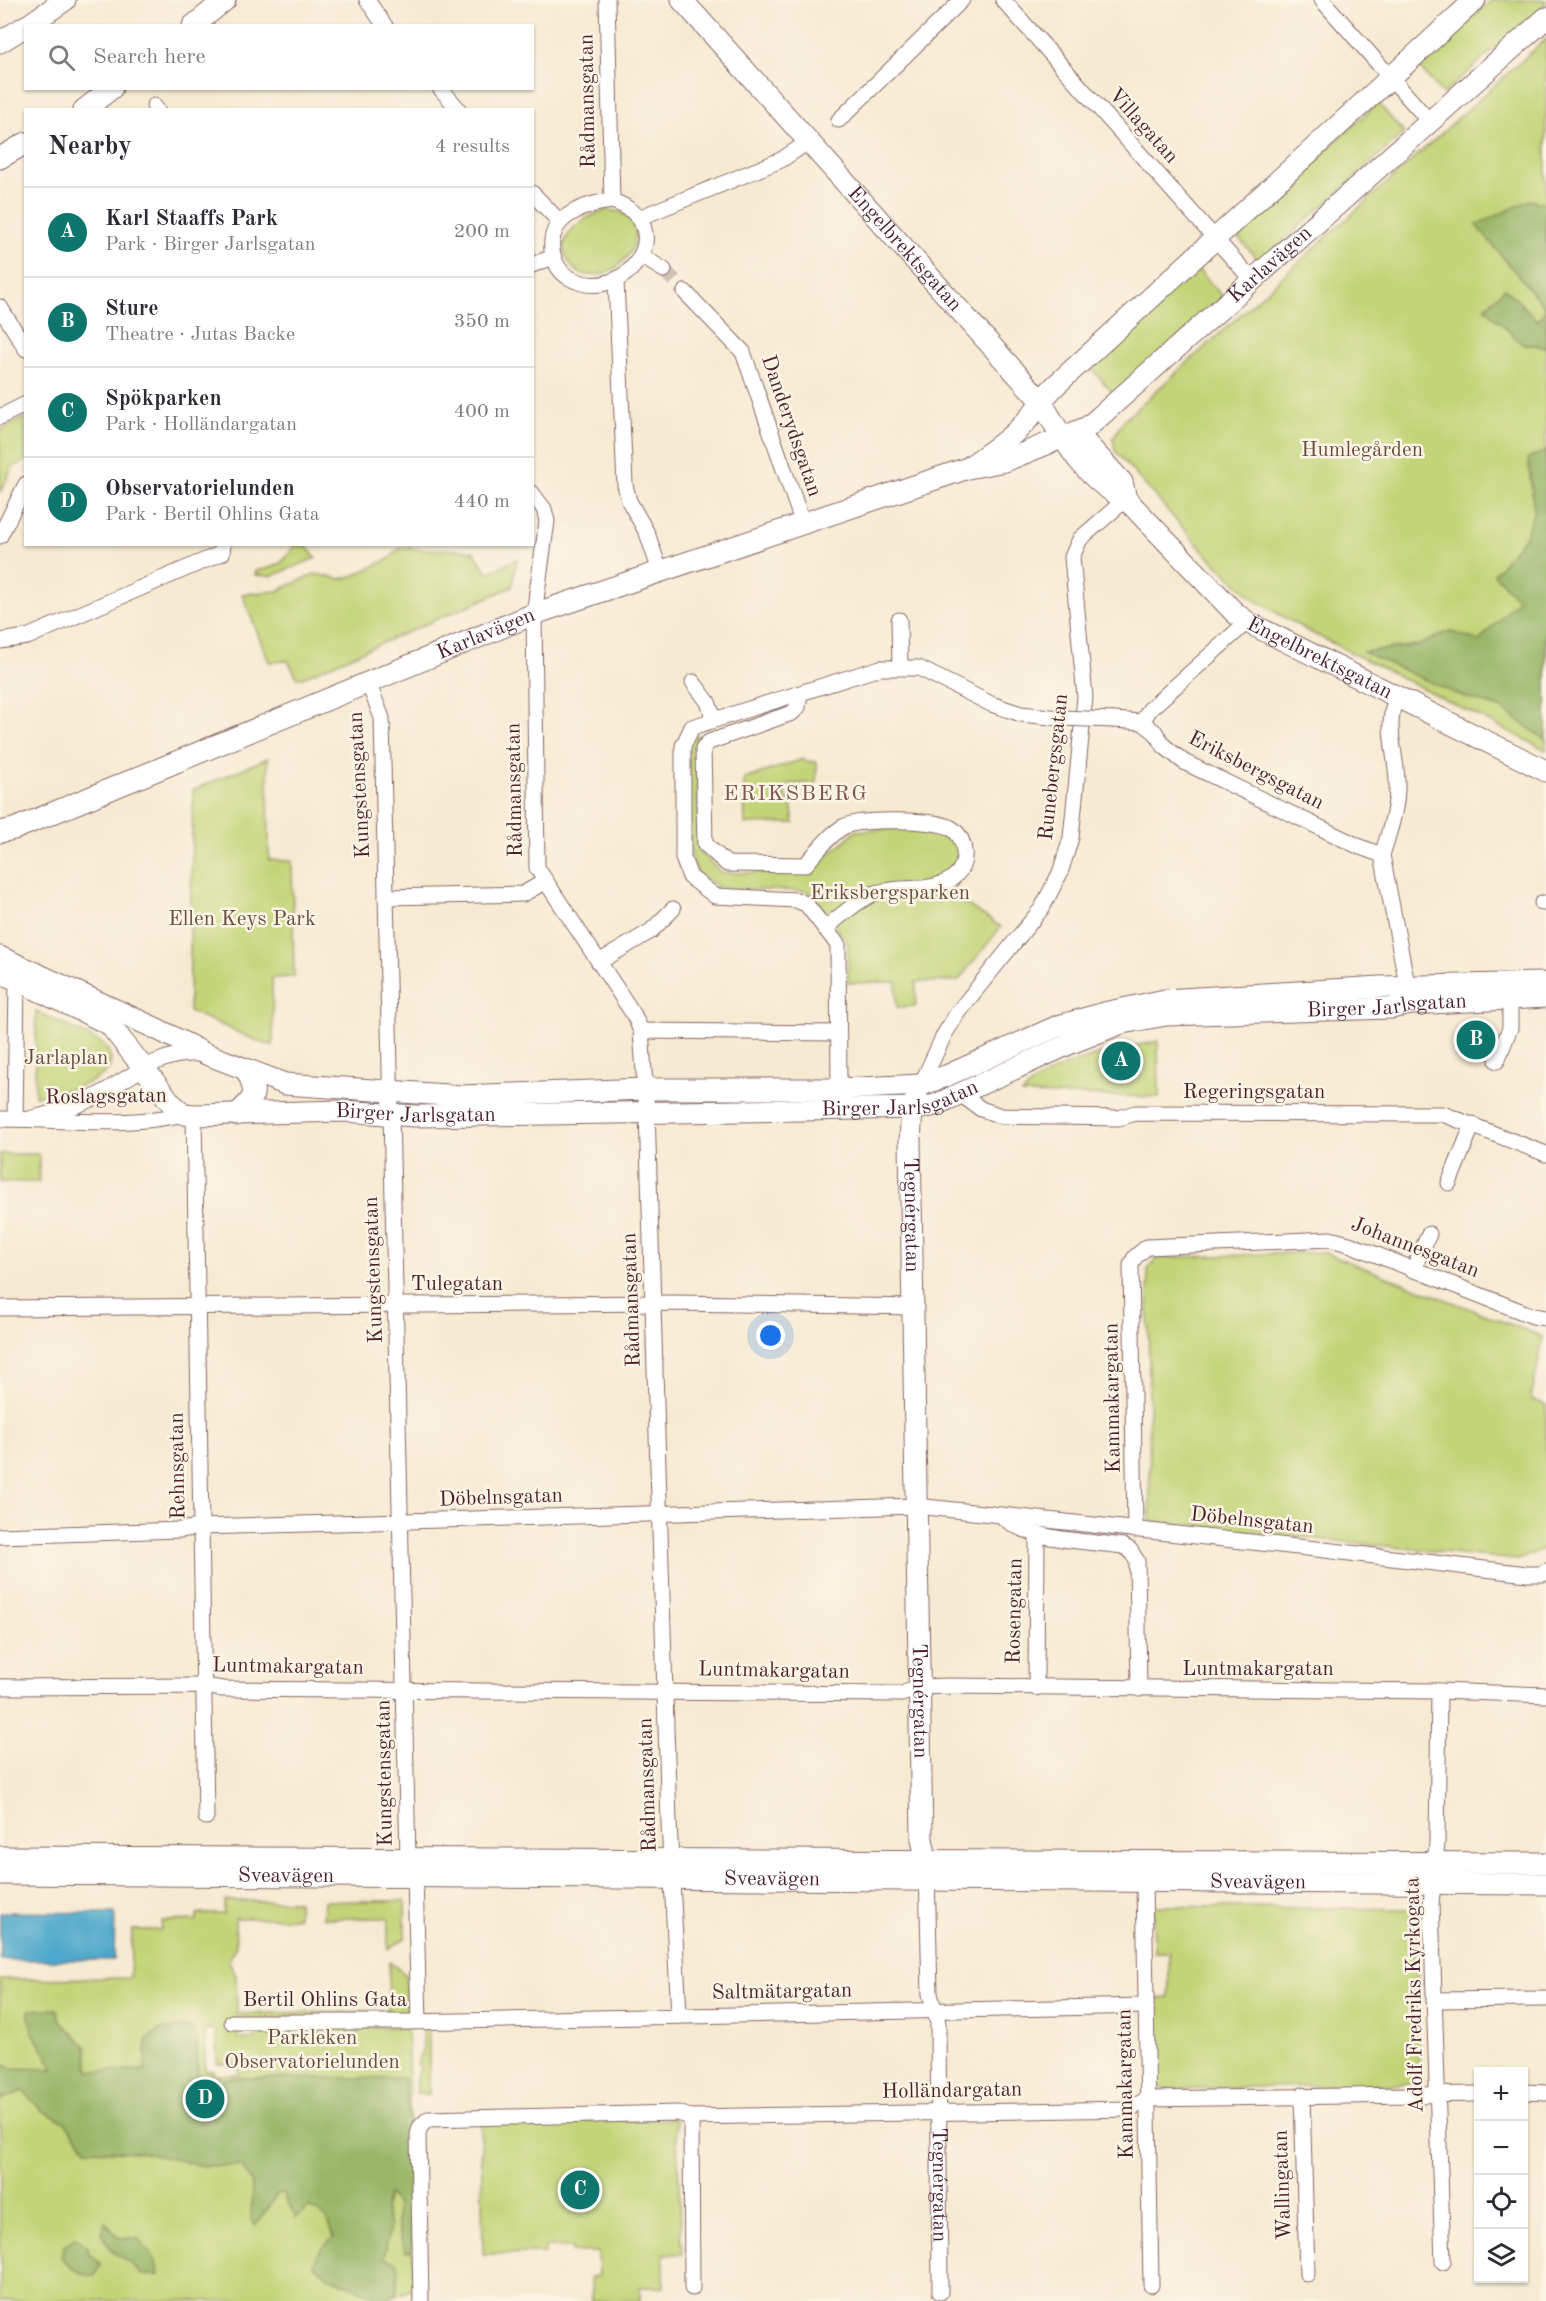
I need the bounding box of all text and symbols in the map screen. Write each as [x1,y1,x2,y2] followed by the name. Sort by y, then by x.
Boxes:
[24,24,534,90] search box
[576,33,600,169] street label: Rådmansgatan
[45,41,78,74] icon: search
[93,46,206,68] text: Search here
[1104,84,1182,168] street label: Villagatan
[48,134,132,160] text: Nearby
[435,137,510,157] text: 4 results
[844,182,966,315] street label: Engelbrektsgatan
[105,208,278,230] text: Karl Staaffs Park
[60,222,75,242] text: A
[454,222,510,242] text: 200 m
[1224,222,1316,307] street label: Karlavägen
[105,235,316,255] text: Park · Birger Jarlsgatan
[105,298,159,320] text: Sture
[60,312,75,332] text: B
[454,312,510,332] text: 350 m
[105,325,295,345] text: Theatre · Jutas Backe
[757,352,825,500] street label: Danderydsgatan
[105,388,222,410] text: Spökparken
[61,402,74,422] text: C
[454,402,510,422] text: 400 m
[105,415,297,435] text: Park · Holländargatan
[1301,440,1423,461] park label: Humlegården
[105,478,295,500] text: Observatorielunden
[60,492,75,512] text: D
[454,492,510,512] text: 440 m
[105,505,320,525] text: Park · Bertil Ohlins Gata
[434,604,538,663] street label: Karlavägen
[1243,613,1396,703] street label: Engelbrektsgatan
[1036,693,1072,841] street label: Runebergsgatan
[346,711,374,859] street label: Kungstensgatan
[503,722,527,858] street label: Rådmansgatan
[1185,728,1327,814] street label: Eriksbergsgatan
[723,783,869,805] district label: ERIKSBERG
[810,883,970,904] park label: Eriksbergsparken
[168,909,316,930] park label: Ellen Keys Park
[1307,991,1467,1021] street label: Birger Jarlsgatan
[1456,1018,1496,1062] pin: B
[1102,1038,1140,1084] pin: A
[24,1048,108,1069] park label: Jarlaplan
[821,1076,981,1120] street label: Birger Jarlsgatan
[1183,1082,1325,1103] street label: Regeringsgatan
[45,1085,167,1109] street label: Roslagsgatan
[335,1100,496,1127] street label: Birger Jarlsgatan
[900,1157,923,1273] street label: Tegnérgatan
[361,1196,387,1344] street label: Kungstensgatan
[1348,1214,1482,1282] street label: Johannesgatan
[619,1232,645,1368] street label: Rådmansgatan
[411,1274,503,1295] street label: Tulegatan
[756,1321,785,1350] your location
[1101,1323,1125,1473] street label: Kammakargatan
[167,1412,189,1520] street label: Rehnsgatan
[439,1485,563,1511] street label: Döbelnsgatan
[1189,1504,1315,1538] street label: Döbelnsgatan
[1004,1558,1026,1664] street label: Rosengatan
[908,1643,931,1759] street label: Tegnérgatan
[212,1655,364,1679] street label: Luntmakargatan
[698,1659,850,1683] street label: Luntmakargatan
[1182,1659,1334,1680] street label: Luntmakargatan
[373,1699,397,1847] street label: Kungstensgatan
[635,1717,661,1853] street label: Rådmansgatan
[238,1865,334,1887] street label: Sveavägen
[724,1868,820,1890] street label: Sveavägen
[1210,1871,1306,1893] street label: Sveavägen
[1402,1877,1428,2113] street label: Adolf Fredriks Kyrkogata
[712,1980,852,2004] street label: Saltmätargatan
[243,1990,407,2011] street label: Bertil Ohlins Gata
[1114,2009,1138,2159] street label: Kammakargatan
[224,2028,400,2073] park label: Parkleken Observatorielunden
[1474,2067,1528,2283] map controls
[1474,2067,1528,2121] button: +
[186,2076,224,2122] pin: D
[881,2079,1023,2103] street label: Holländargatan
[1474,2121,1528,2175] button: −
[928,2127,950,2242] street label: Tegnérgatan
[1271,2130,1295,2240] street label: Wallingatan
[560,2168,600,2212] pin: C
[1474,2175,1528,2229] button: locate
[1474,2229,1528,2283] button: layers

